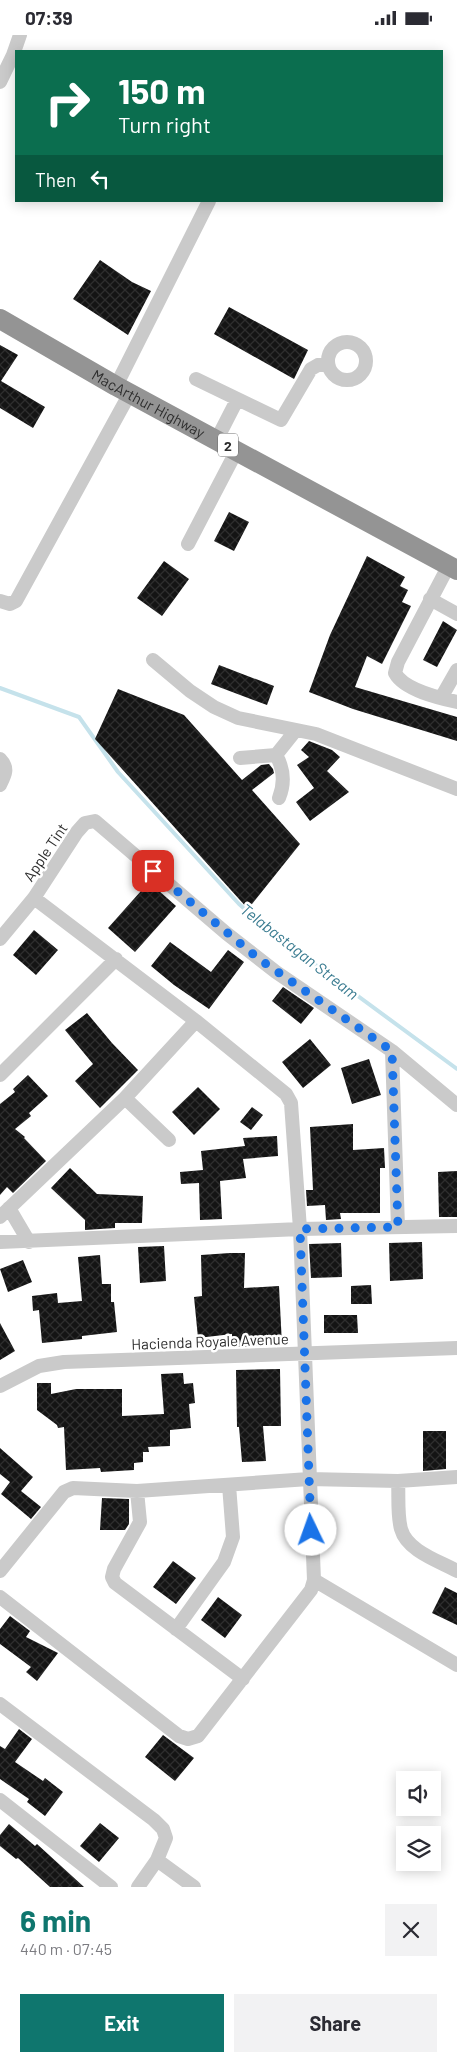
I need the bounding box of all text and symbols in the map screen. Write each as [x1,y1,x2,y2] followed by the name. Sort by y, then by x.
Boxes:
[25,6,73,29] text: 07:39
[118,69,205,111] text: 150 m
[35,70,100,135] icon: right
[118,111,211,137] text: Turn right
[86,165,114,193] icon: left
[35,168,76,191] text: Then
[89,365,208,441] street label: MacArthur Highway
[218,433,238,457] road number: 2
[19,820,71,884] street label: Apple Tint
[132,850,174,892] pin
[139,857,167,885] icon: arrive
[237,899,363,1003] water label: Telabastagan Stream
[131,1329,289,1353] street label: Hacienda Royale Avenue
[284,1503,336,1555] position arrow
[396,1771,441,1871] map controls
[396,1771,441,1816] button: sound
[396,1826,441,1871] button: layers
[20,1902,91,1938] text: 6 min
[385,1904,437,1956] button: close
[20,1939,112,1958] text: 440 m · 07:45
[20,1994,224,2052] button: Exit
[234,1994,437,2052] button: Share

